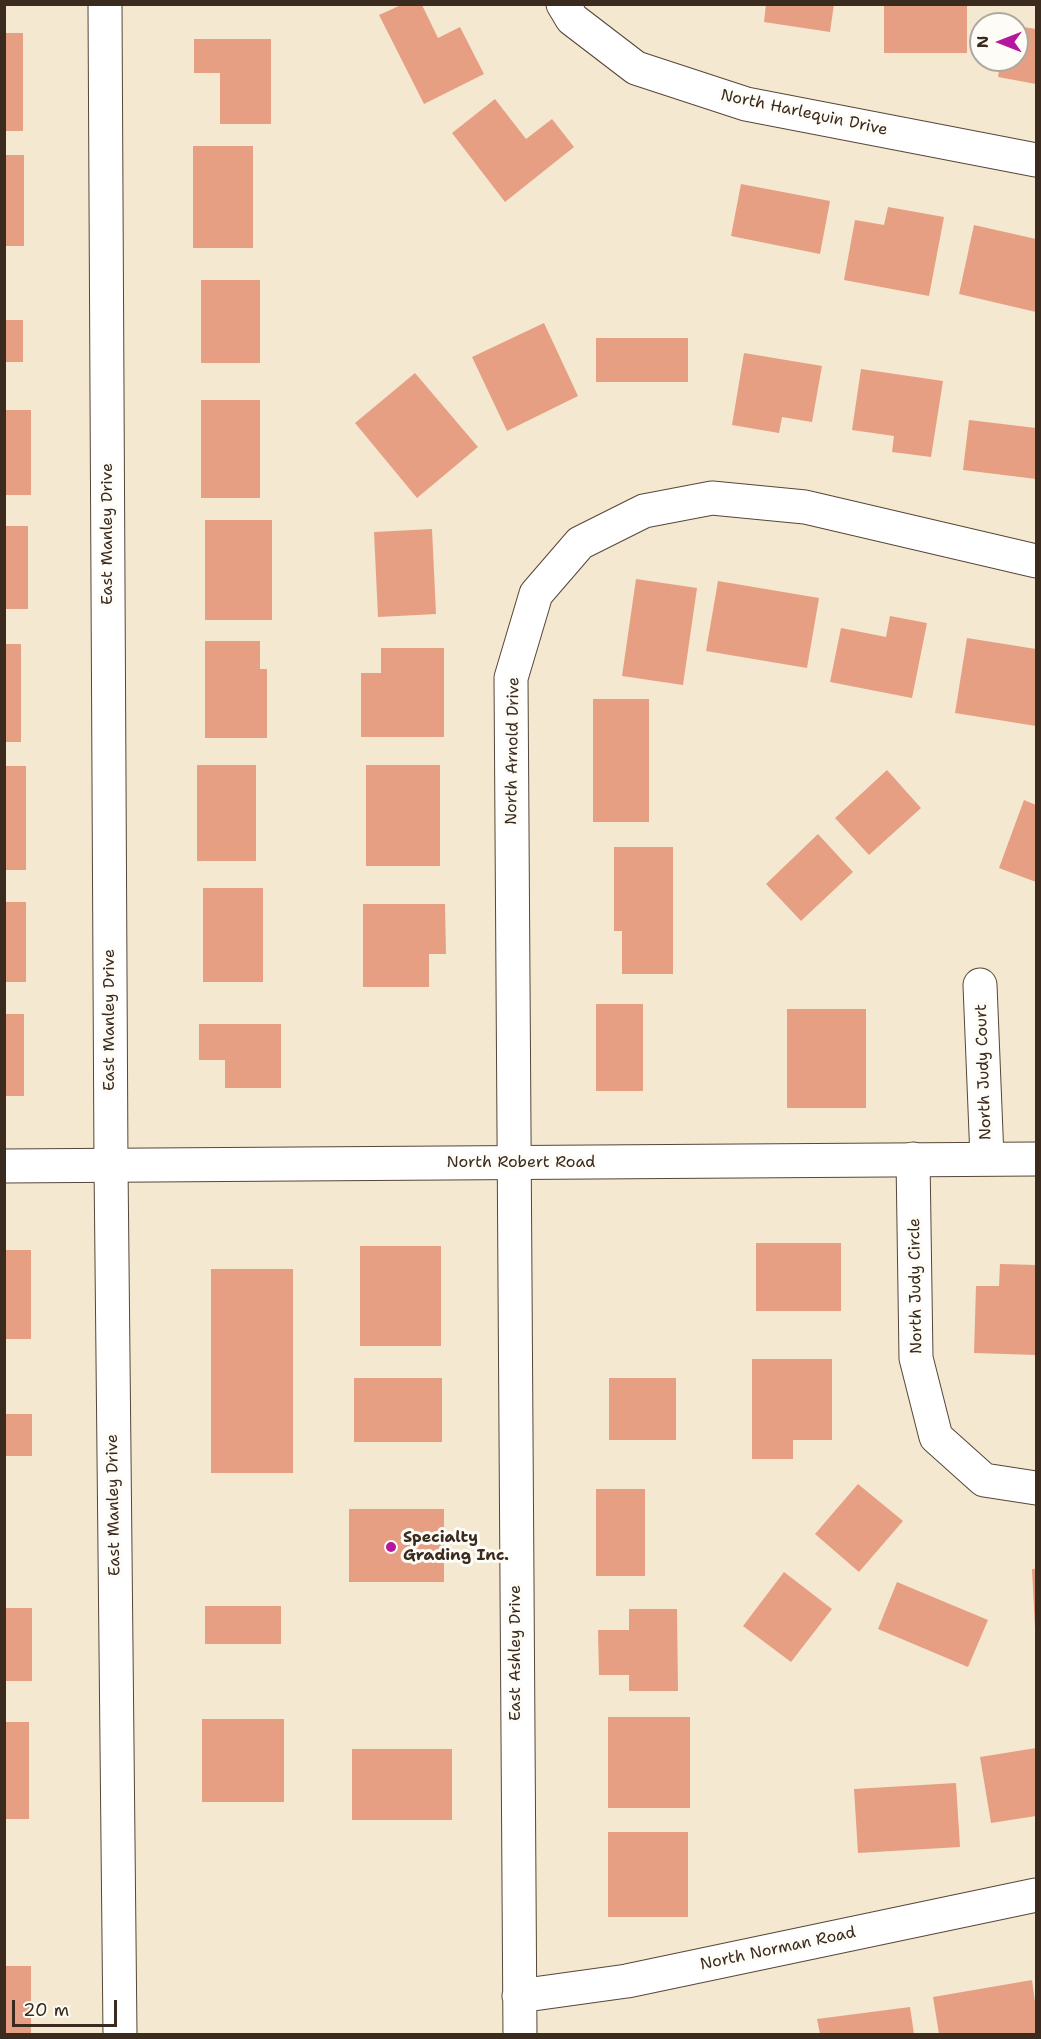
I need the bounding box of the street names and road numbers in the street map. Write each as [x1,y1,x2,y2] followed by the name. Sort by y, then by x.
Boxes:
[719,86,889,140] street label: North Harlequin Drive
[98,463,118,605] street label: East Manley Drive
[502,677,524,825] street label: North Arnold Drive
[100,949,120,1091] street label: East Manley Drive
[972,1004,996,1140] street label: North Judy Court
[447,1153,595,1173] street label: North Robert Road
[905,1218,927,1354] street label: North Judy Circle
[103,1434,125,1576] street label: East Manley Drive
[506,1585,526,1721] street label: East Ashley Drive
[699,1923,857,1975] street label: North Norman Road

